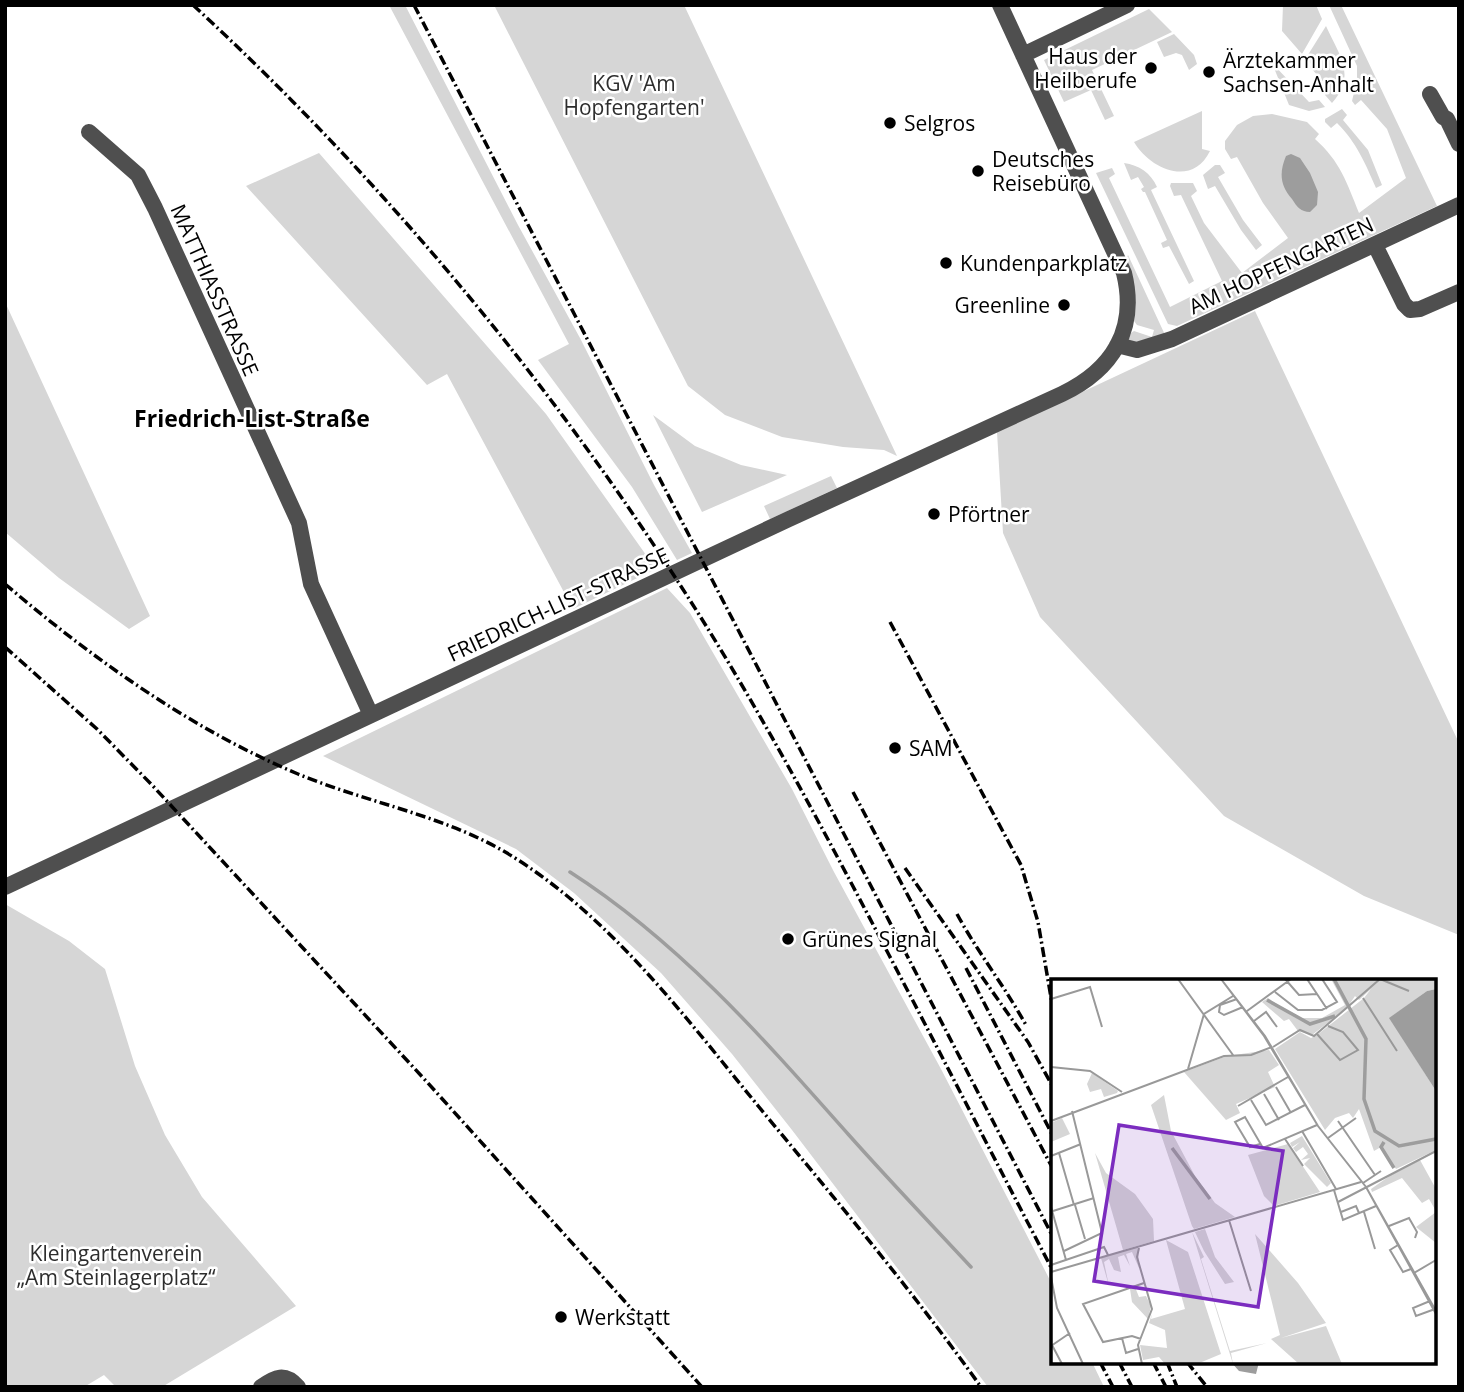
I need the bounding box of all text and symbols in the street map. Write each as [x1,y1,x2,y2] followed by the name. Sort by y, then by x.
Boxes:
[1034,42,1137,94] place label: Haus der Heilberufe
[1223,46,1374,98] place label: Ärztekammer Sachsen-Anhalt
[1143,60,1159,76] marker: Haus der Heilberufe
[1201,64,1217,80] marker: Ärztekammer Sachsen-Anhalt
[563,69,705,121] park label: KGV 'Am Hopfengarten'
[904,109,975,137] place label: Selgros
[882,115,898,131] marker: Selgros
[992,145,1094,197] place label: Deutsches Reisebüro
[970,163,986,179] marker: Deutsches Reisebüro
[164,200,266,380] street label: MATTHIASSTRASSE
[1184,210,1378,320] street label: AM HOPFENGARTEN
[960,249,1128,277] place label: Kundenparkplatz
[938,255,954,271] marker: Kundenparkplatz
[954,291,1050,319] place label: Greenline
[1056,297,1072,313] marker: Greenline
[134,402,370,434] district label: Friedrich-List-Straße
[948,500,1030,528] place label: Pförtner
[926,506,942,522] marker: Pförtner
[443,540,673,668] street label: FRIEDRICH-LIST-STRASSE
[909,734,953,762] place label: SAM
[887,740,903,756] marker: SAM
[802,925,937,953] place label: Grünes Signal
[780,931,796,947] marker: Grünes Signal
[1051,979,1436,1364] inset map
[17,1239,216,1291] park label: Kleingartenverein „Am Steinlagerplatz“
[575,1303,670,1331] place label: Werkstatt
[553,1309,569,1325] marker: Werkstatt

